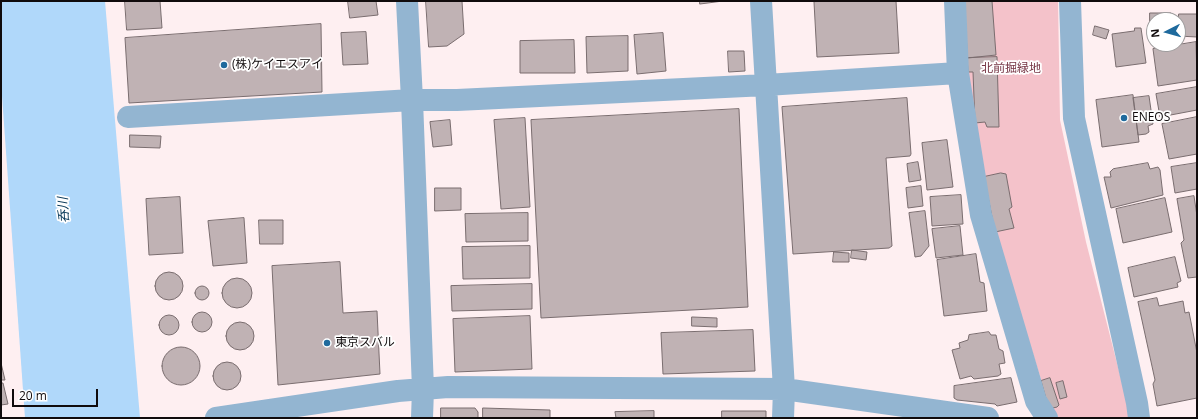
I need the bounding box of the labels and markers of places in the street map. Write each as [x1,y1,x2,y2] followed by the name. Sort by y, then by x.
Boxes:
[232,58,323,72] place label: (株)ケイエスアイ
[219,60,229,70] marker: (株)ケイエスアイ
[1132,111,1170,125] place label: ENEOS
[1119,113,1129,123] marker: ENEOS
[335,336,395,350] place label: 東京スバル
[322,338,332,348] marker: 東京スバル

